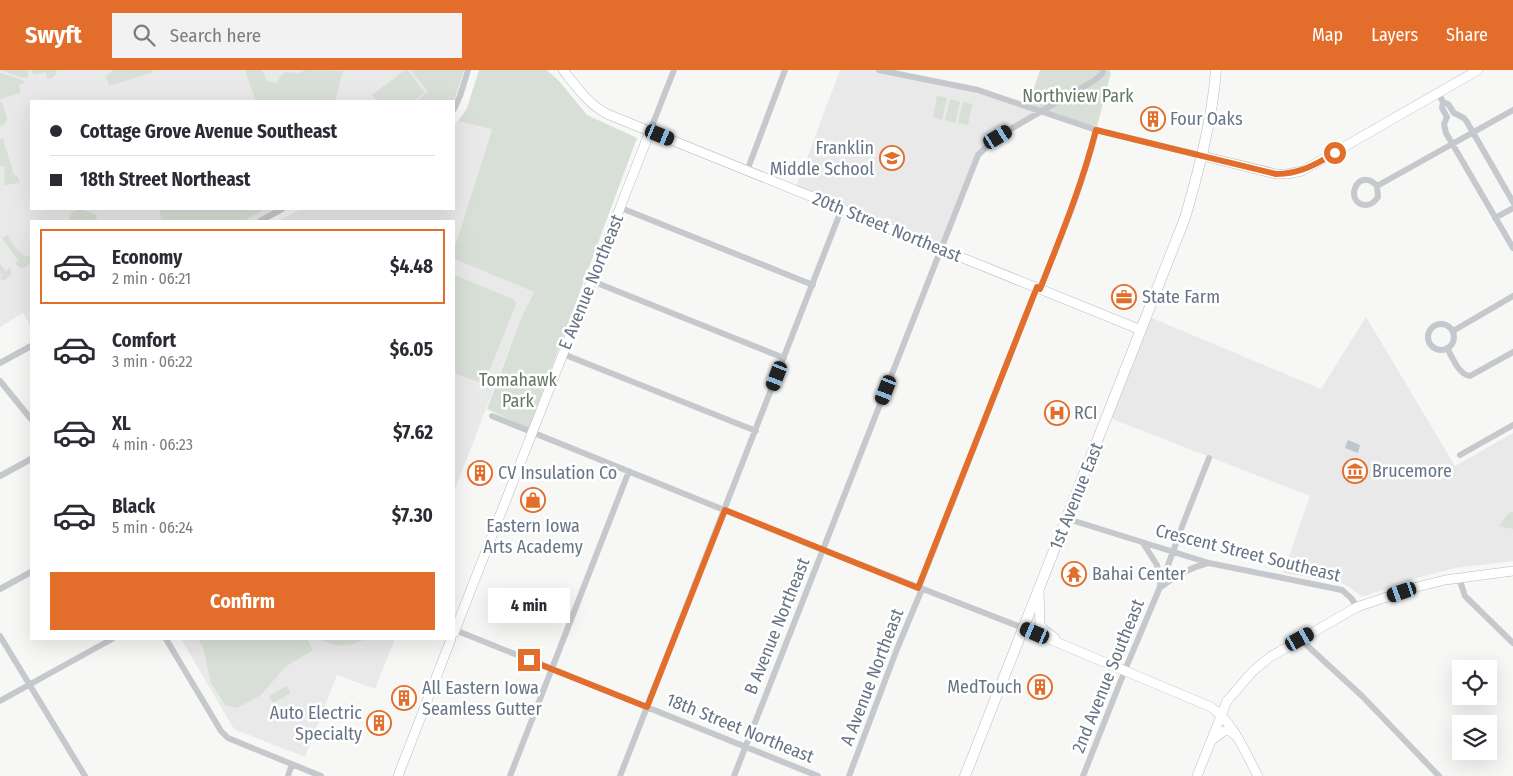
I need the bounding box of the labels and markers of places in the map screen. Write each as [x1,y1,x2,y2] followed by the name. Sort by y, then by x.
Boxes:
[1140,106,1166,132] building icon: Four Oaks
[1170,108,1243,130] place label: Four Oaks
[770,137,874,180] place label: Franklin Middle School
[879,145,905,171] school or university icon: Franklin Middle School
[1111,284,1137,310] office icon: State Farm
[1142,286,1220,308] place label: State Farm
[1044,400,1070,426] hospital icon: RCI
[1074,402,1098,424] place label: RCI
[1342,458,1368,484] museum icon: Brucemore
[467,460,493,486] building icon: CV Insulation Co
[1372,460,1452,482] place label: Brucemore
[498,462,617,484] place label: CV Insulation Co
[520,487,546,513] shop icon: Eastern Iowa Arts Academy
[483,515,583,558] place label: Eastern Iowa Arts Academy
[1061,561,1087,587] temple icon: Bahai Center
[1092,563,1186,585] place label: Bahai Center
[1027,674,1053,700] building icon: MedTouch
[947,676,1022,698] place label: MedTouch
[422,677,542,720] place label: All Eastern Iowa Seamless Gutter
[391,685,417,711] building icon: All Eastern Iowa Seamless Gutter
[270,702,362,745] place label: Auto Electric Specialty
[366,710,392,736] building icon: Auto Electric Specialty

